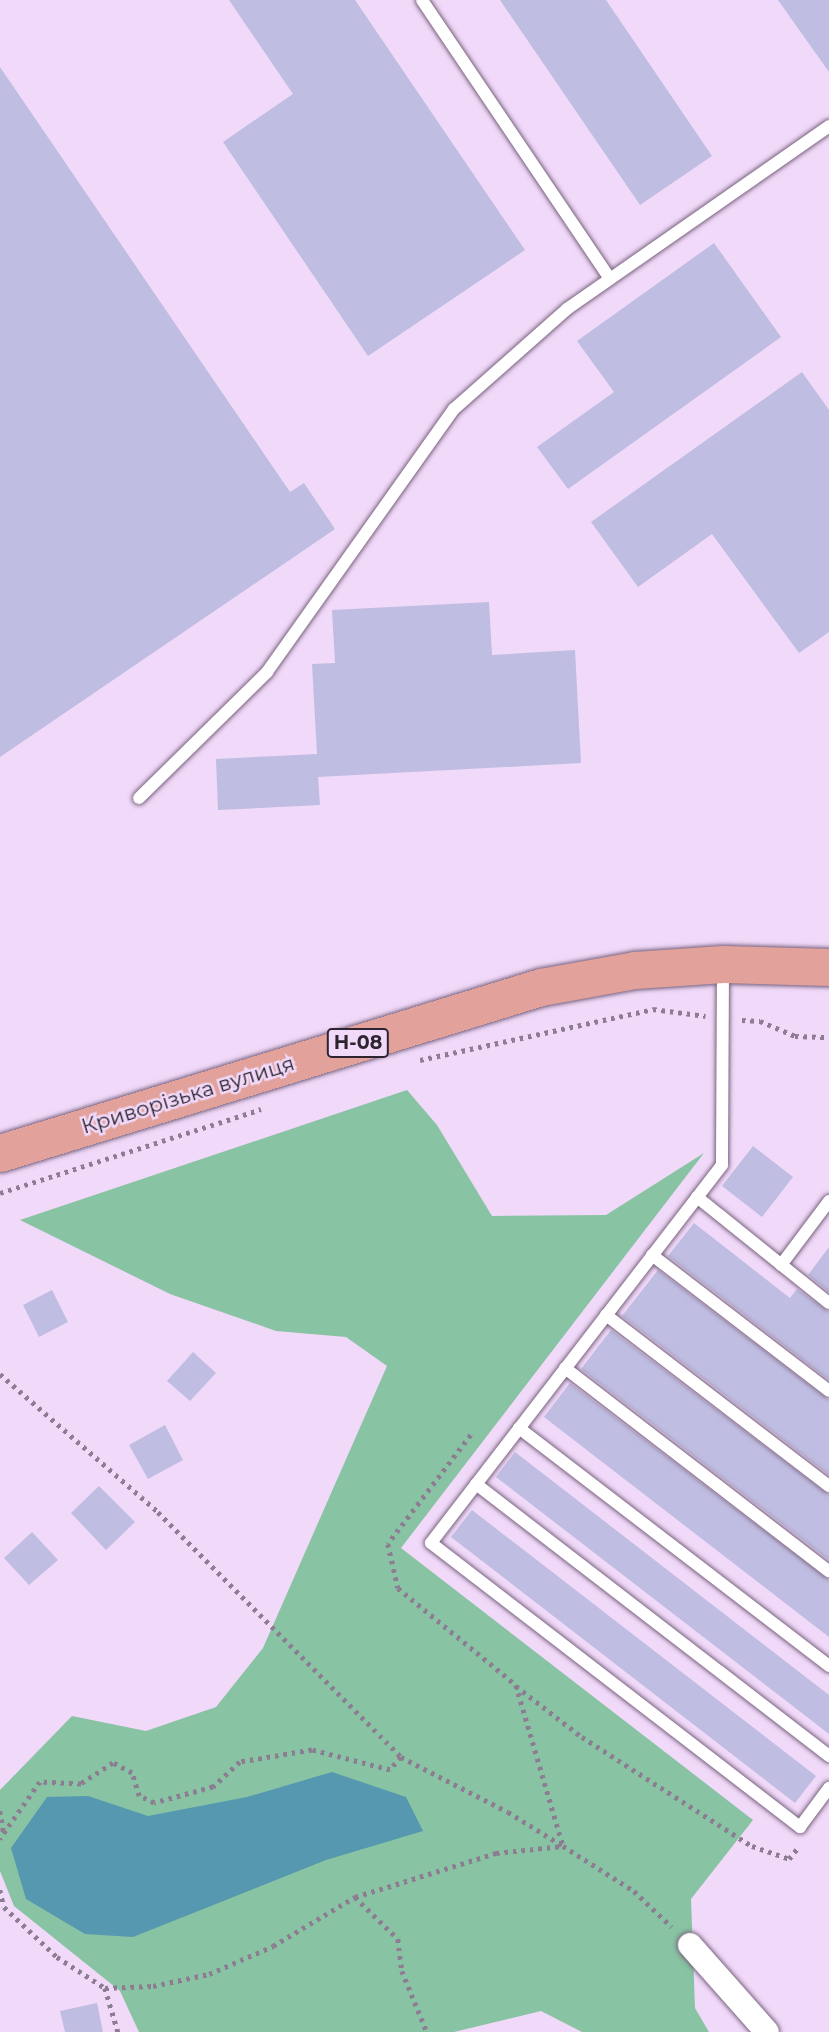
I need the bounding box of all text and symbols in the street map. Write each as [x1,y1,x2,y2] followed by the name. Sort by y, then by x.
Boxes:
[326,1028,390,1058] road number: Н-08
[79,1051,297,1139] street label: Криворізька вулиця

